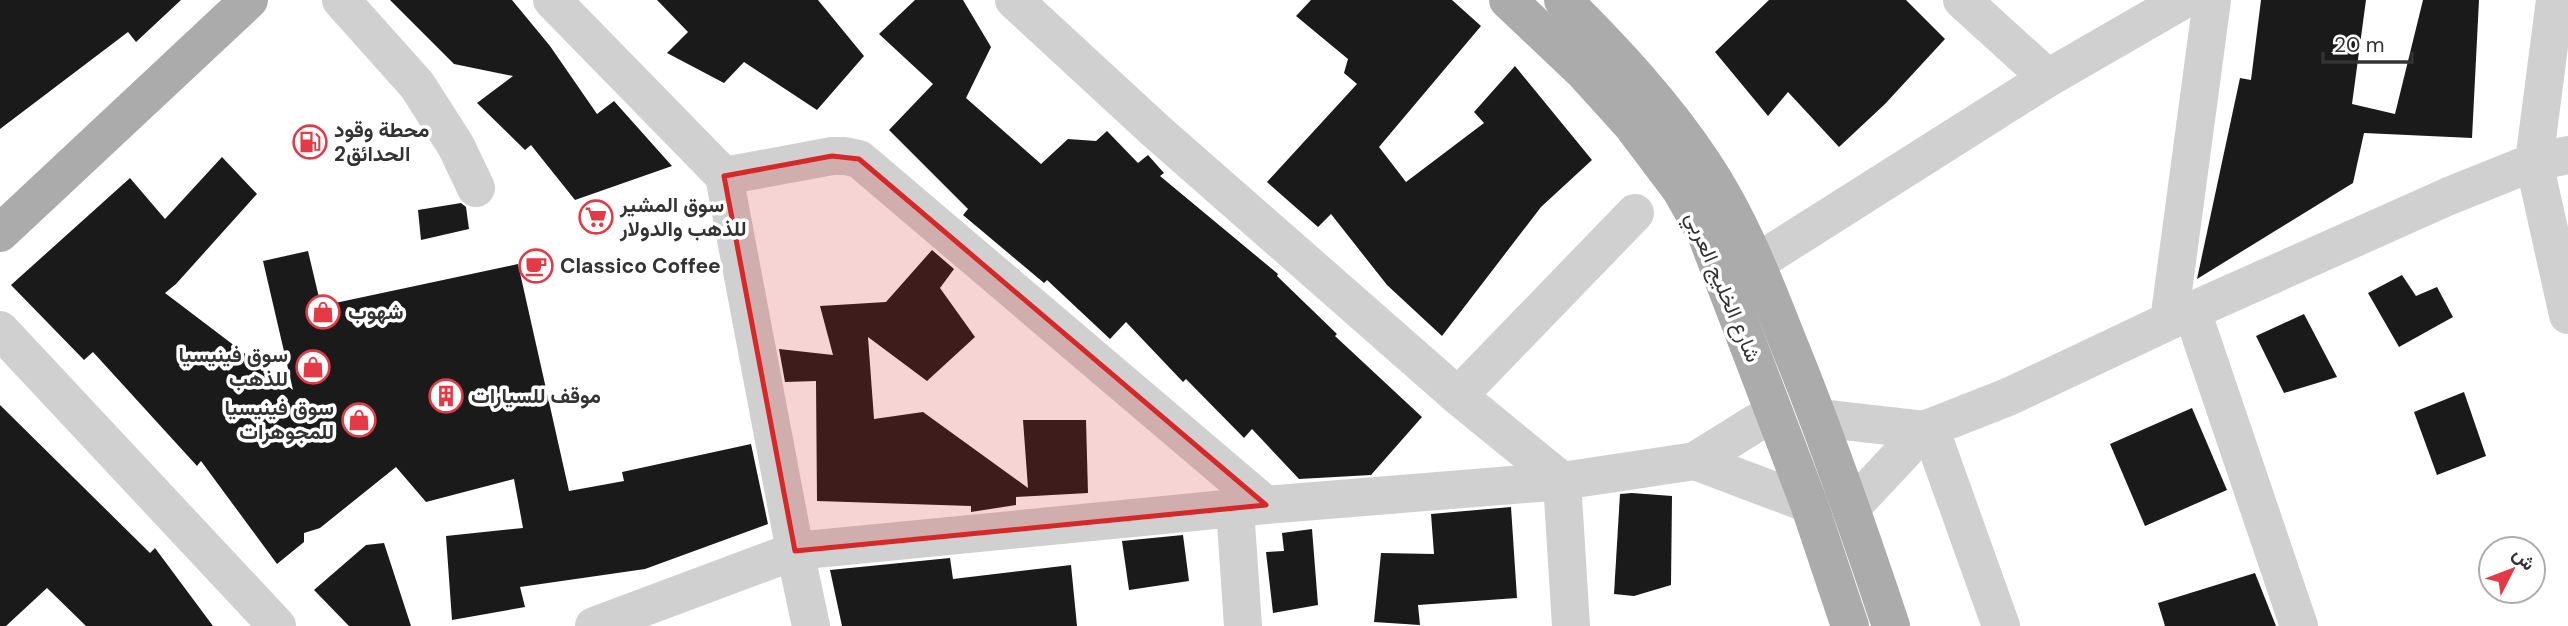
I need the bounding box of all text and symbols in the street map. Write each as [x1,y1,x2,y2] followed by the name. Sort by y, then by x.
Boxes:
[2323,21,2412,65] scale bar
[2334,31,2385,59] text: 20 m
[334,116,430,168] place label: محطة وقود الحدائق2
[291,123,329,161] fuel station icon: محطة وقود الحدائق2
[619,191,747,243] place label: سوق المشير للذهب والدولار
[577,198,615,236] supermarket icon: سوق المشير للذهب والدولار
[1676,208,1767,368] street label: شارع الخليج العربي
[517,247,555,285] cafe icon: Classico Coffee
[560,252,721,280] place label: Classico Coffee
[304,293,342,331] shop icon: شهوب
[348,298,404,326] place label: شهوب
[179,341,288,393] place label: سوق فينيسيا للذهب
[294,348,332,386] shop icon: سوق فينيسيا للذهب
[427,377,465,415] building icon: موقف للسيارات
[471,382,601,410] place label: موقف للسيارات
[225,394,334,446] place label: سوق فينيسيا للمجوهرات
[340,401,378,439] shop icon: سوق فينيسيا للمجوهرات
[2477,535,2547,605] north arrow
[2507,542,2541,576] text: ش

